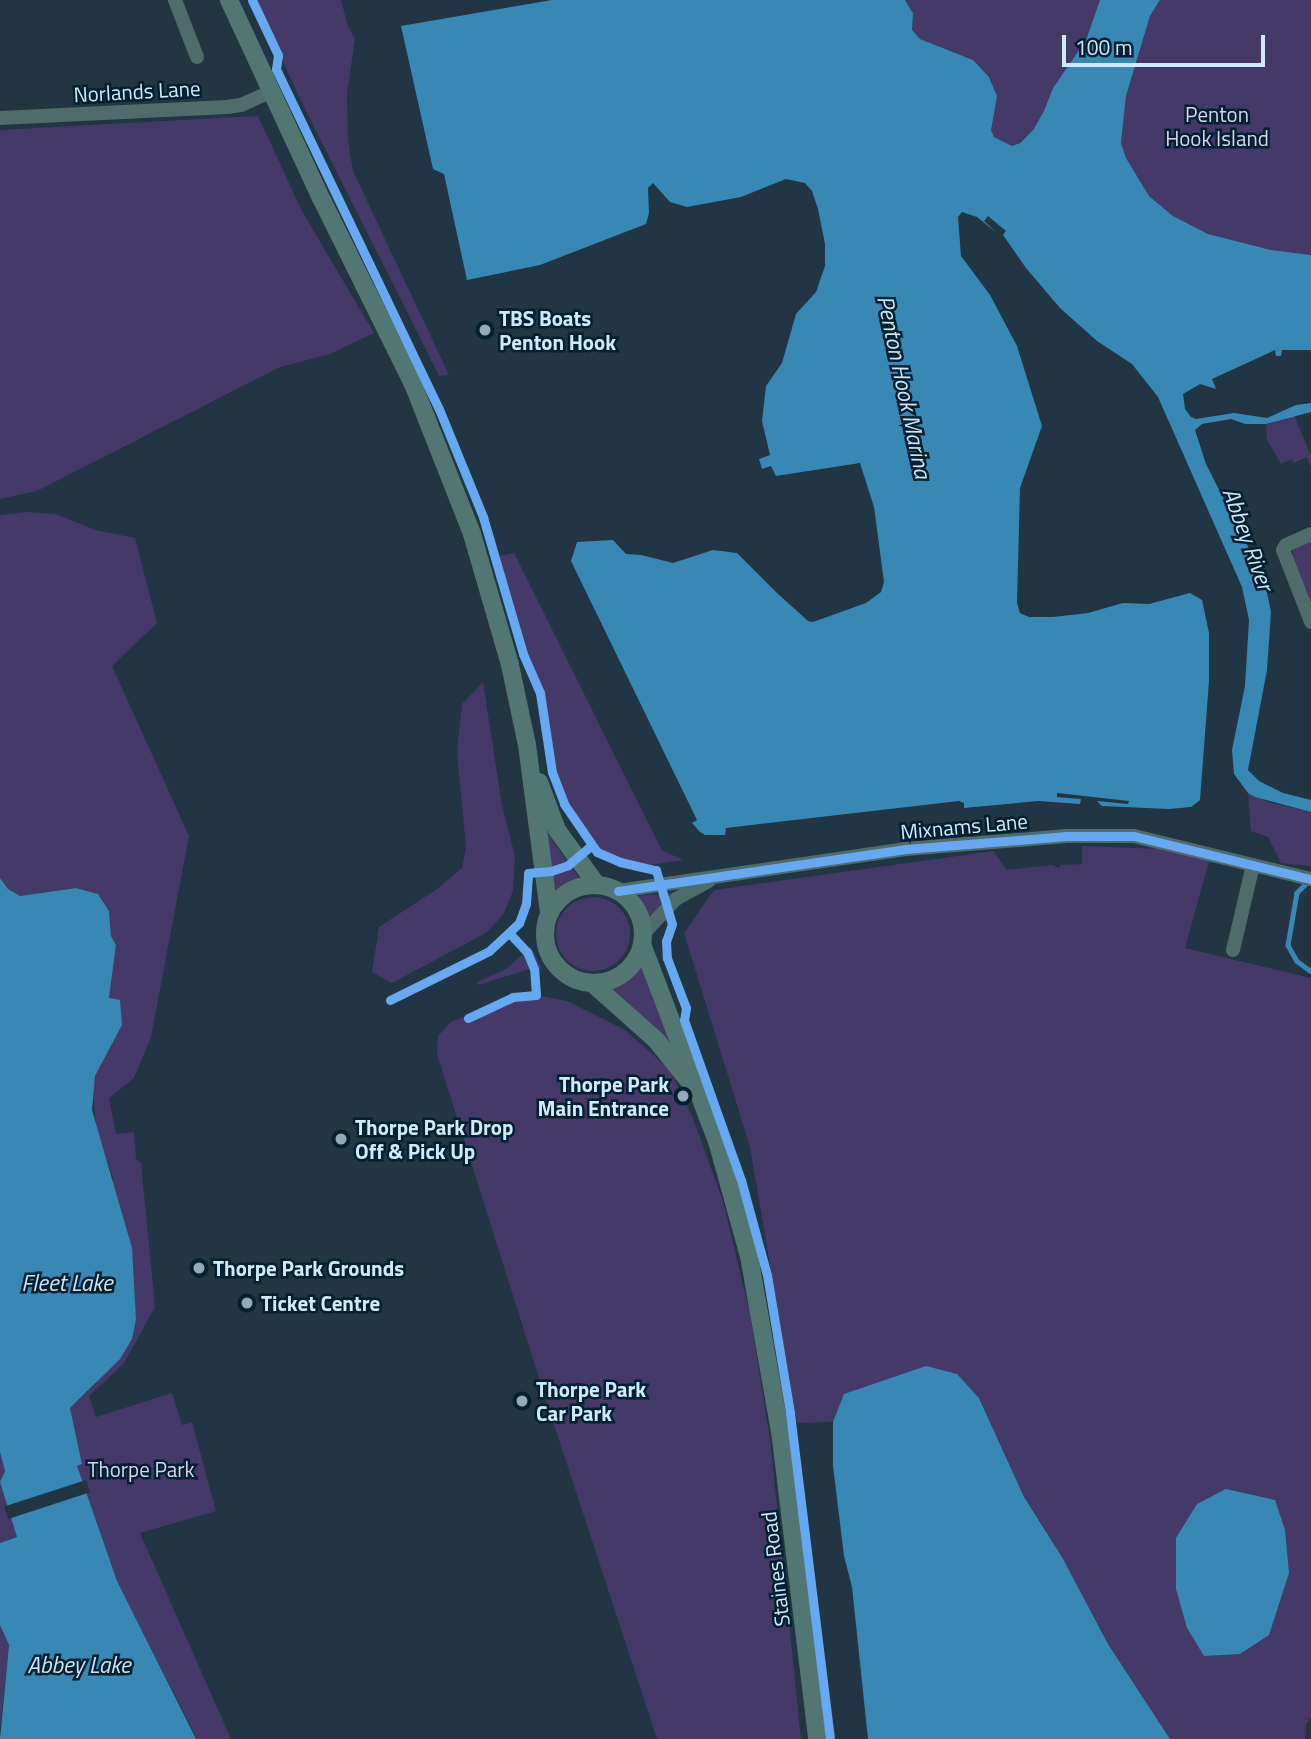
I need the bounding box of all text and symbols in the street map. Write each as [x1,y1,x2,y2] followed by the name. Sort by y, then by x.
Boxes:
[1066,21,1269,65] scale bar
[1075,31,1132,63] text: 100 m
[73,75,201,107] street label: Norlands Lane
[1165,101,1269,151] park label: Penton Hook Island
[871,293,937,481] water label: Penton Hook Marina
[499,305,616,355] place label: TBS Boats Penton Hook
[477,322,493,338] marker: TBS Boats Penton Hook
[1217,484,1279,594] water label: Abbey River
[899,808,1029,844] street label: Mixnams Lane
[538,1071,669,1121] place label: Thorpe Park Main Entrance
[675,1088,691,1104] marker: Thorpe Park Main Entrance
[355,1114,513,1164] place label: Thorpe Park Drop Off & Pick Up
[333,1131,349,1147] marker: Thorpe Park Drop Off & Pick Up
[213,1255,404,1281] place label: Thorpe Park Grounds
[191,1260,207,1276] marker: Thorpe Park Grounds
[21,1269,113,1297] water label: Fleet Lake
[261,1290,380,1316] place label: Ticket Centre
[239,1295,255,1311] marker: Ticket Centre
[536,1376,646,1426] place label: Thorpe Park Car Park
[514,1393,530,1409] marker: Thorpe Park Car Park
[87,1456,195,1482] park label: Thorpe Park
[755,1510,795,1628] street label: Staines Road
[27,1651,131,1679] water label: Abbey Lake

